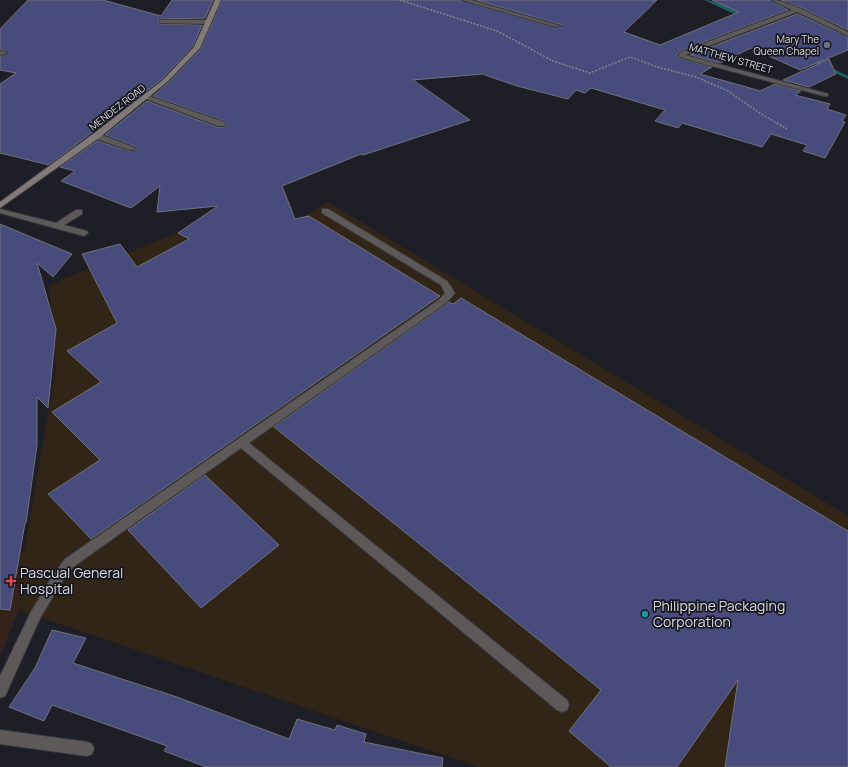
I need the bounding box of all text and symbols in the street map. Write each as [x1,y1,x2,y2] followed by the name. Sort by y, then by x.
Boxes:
[754,32,819,58] place label: Mary The Queen Chapel
[688,39,774,77] street label: MATTHEW STREET
[822,40,832,50] marker: Mary The Queen Chapel
[86,80,148,133] street label: MENDEZ ROAD
[20,563,123,598] place label: Pascual General Hospital
[5,575,17,587] marker: Pascual General Hospital
[653,596,785,631] place label: Philippine Packaging Corporation
[640,609,650,619] marker: Philippine Packaging Corporation

